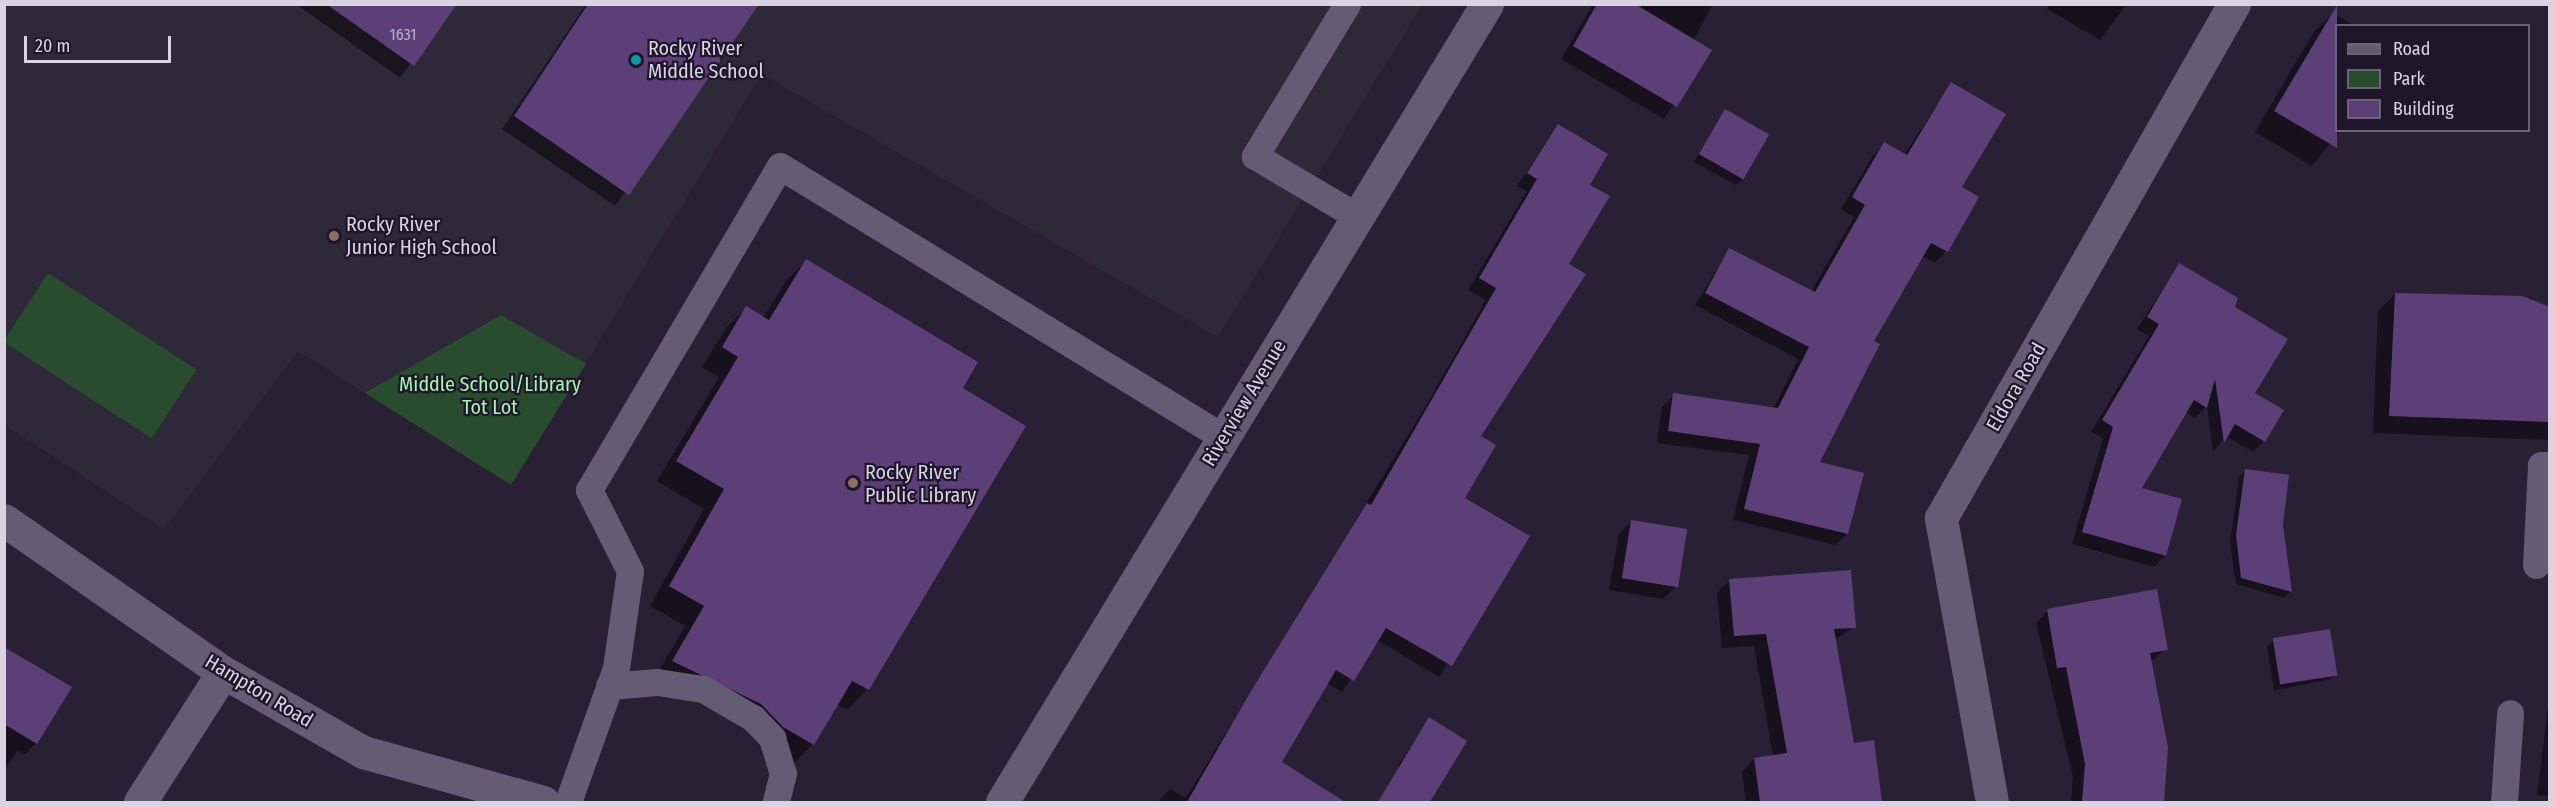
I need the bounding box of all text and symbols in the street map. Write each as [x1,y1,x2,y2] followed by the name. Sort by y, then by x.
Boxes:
[27,24,174,62] scale bar
[2335,24,2530,132] legend
[389,25,417,45] house number: 1631
[35,35,70,57] text: 20 m
[648,36,764,83] place label: Rocky River Middle School
[2393,38,2430,60] text: Road
[629,53,643,67] marker: Rocky River Middle School
[2393,68,2425,90] text: Park
[2393,98,2454,120] text: Building
[346,213,497,260] place label: Rocky River Junior High School
[327,229,341,243] marker: Rocky River Junior High School
[1197,335,1291,471] street label: Riverview Avenue
[1981,339,2051,435] street label: Eldora Road
[399,372,581,419] park label: Middle School/Library Tot Lot
[865,460,976,507] place label: Rocky River Public Library
[846,476,860,490] marker: Rocky River Public Library
[201,649,317,733] street label: Hampton Road

